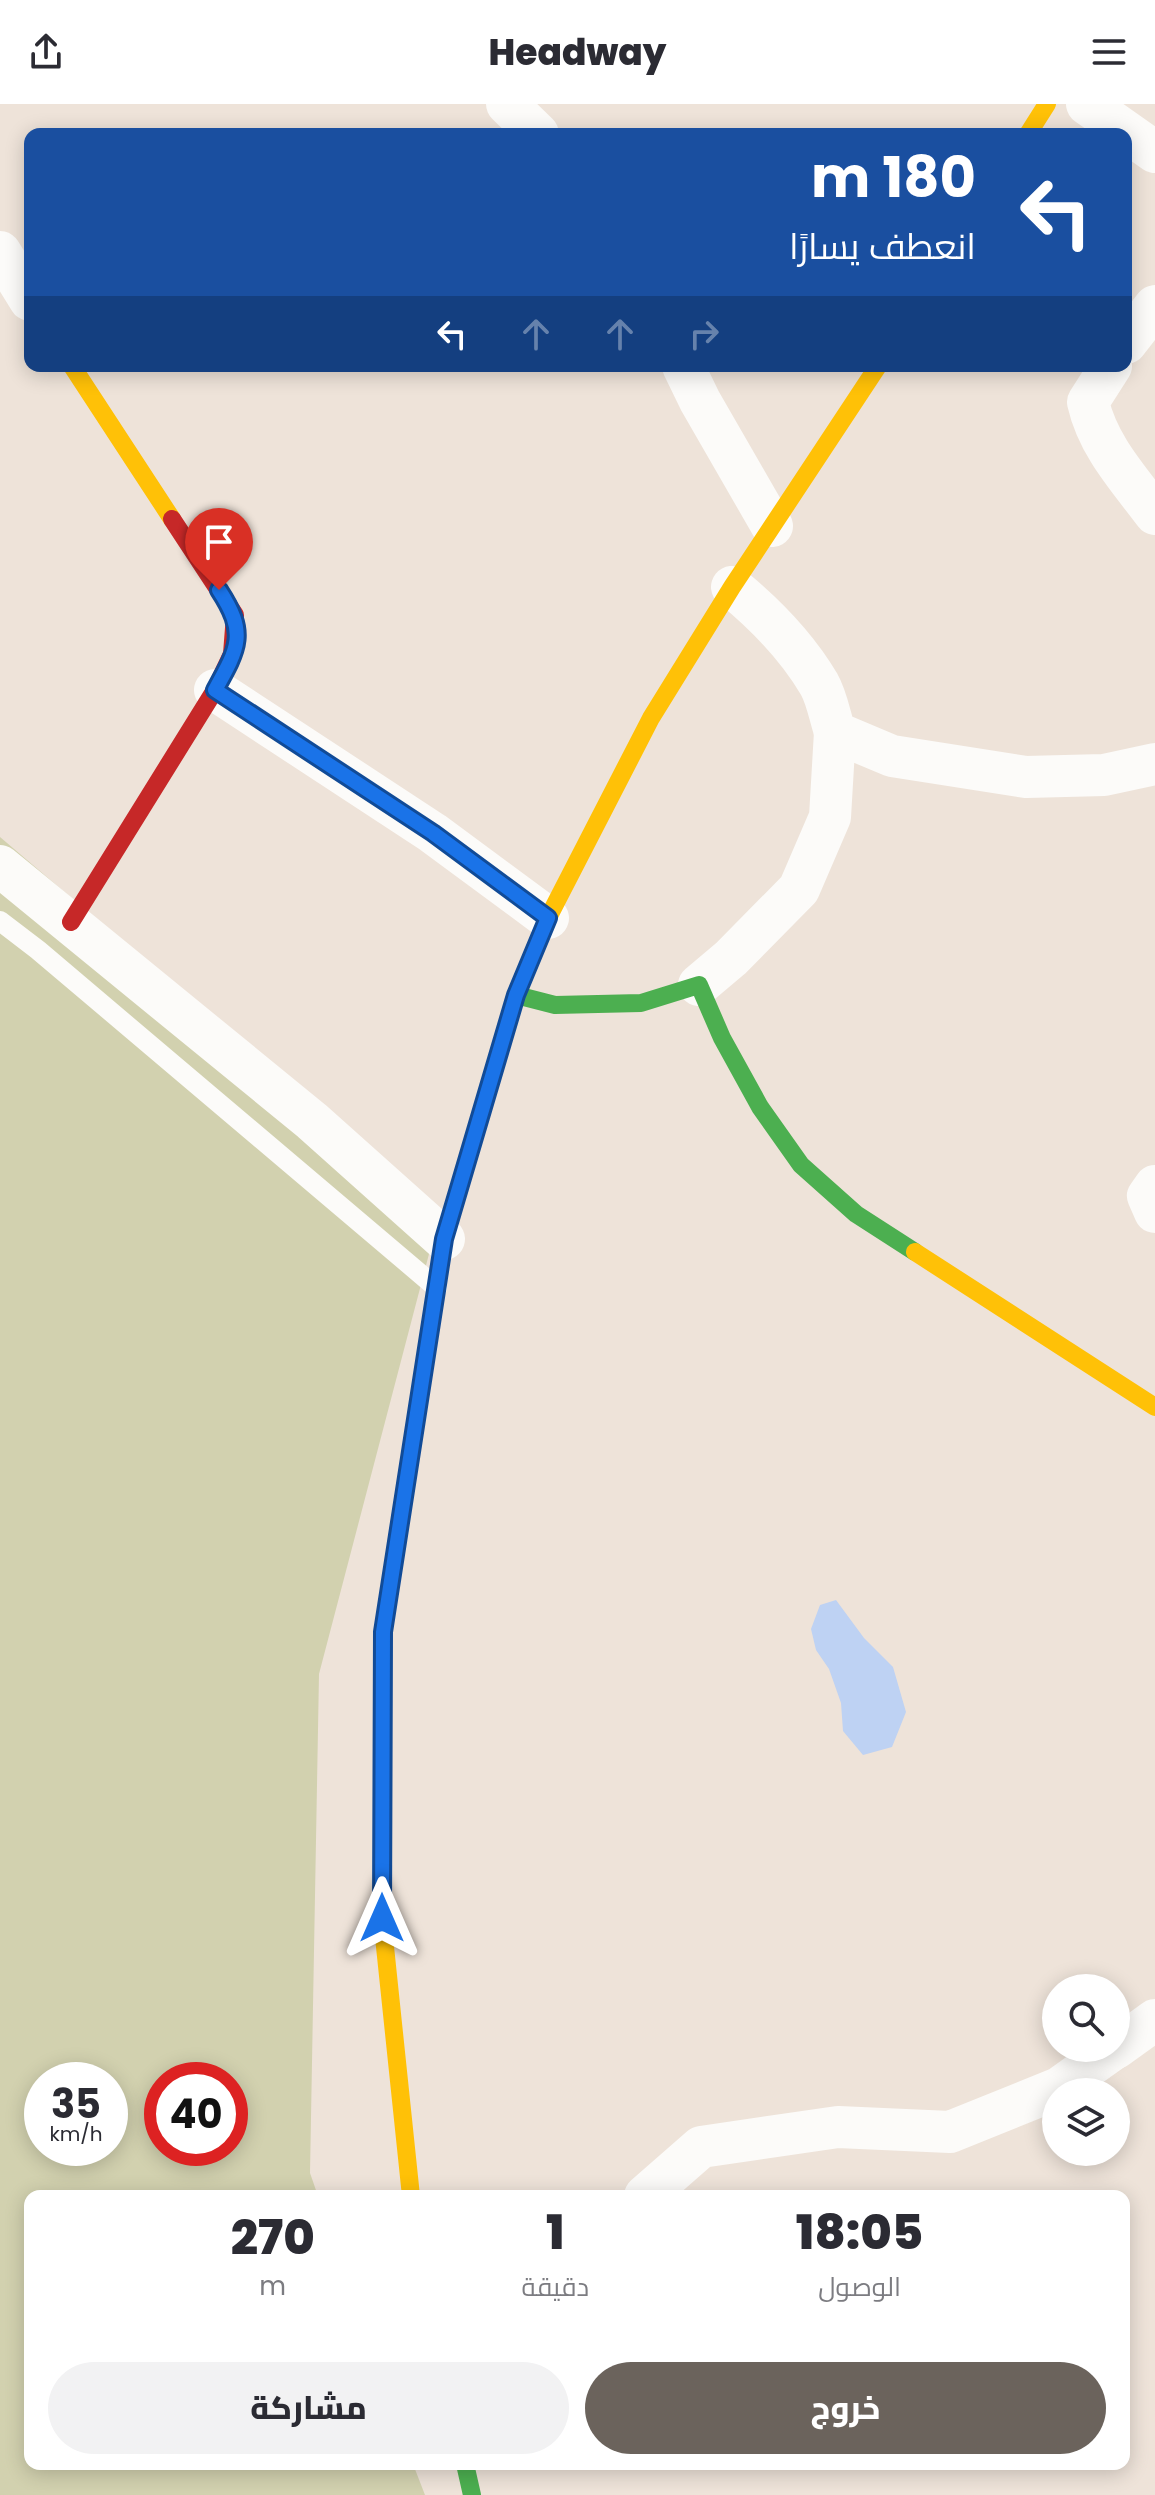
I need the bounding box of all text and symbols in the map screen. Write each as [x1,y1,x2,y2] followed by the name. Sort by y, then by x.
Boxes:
[489,27,666,78] text: Headway
[24,30,68,74] icon: share
[1087,30,1131,74] icon: menu
[811,138,976,217] text: 180 m
[1004,160,1108,264] icon: left
[789,221,976,272] text: انعطف يسارًا
[430,312,474,356] icon: left
[514,312,558,356] icon: ahead
[598,312,642,356] icon: ahead
[682,312,726,356] icon: right
[185,508,253,590] pin
[197,520,241,564] icon: arrive
[340,1876,424,1960] position arrow
[1042,1974,1130,2166] map controls
[1042,1974,1130,2062] button: search
[144,2062,248,2166] speed limit sign: 40
[51,2076,101,2132] text: 35
[1042,2078,1130,2166] button: layers
[49,2120,103,2148] text: km/h
[546,2199,565,2266] text: 1
[796,2199,923,2266] text: 18:05
[231,2204,315,2271] text: 270
[259,2268,286,2304] text: m
[521,2269,589,2305] text: دقيقة
[818,2269,901,2305] text: الوصول
[48,2362,569,2454] button: مشاركة
[585,2362,1106,2454] button: خروج

